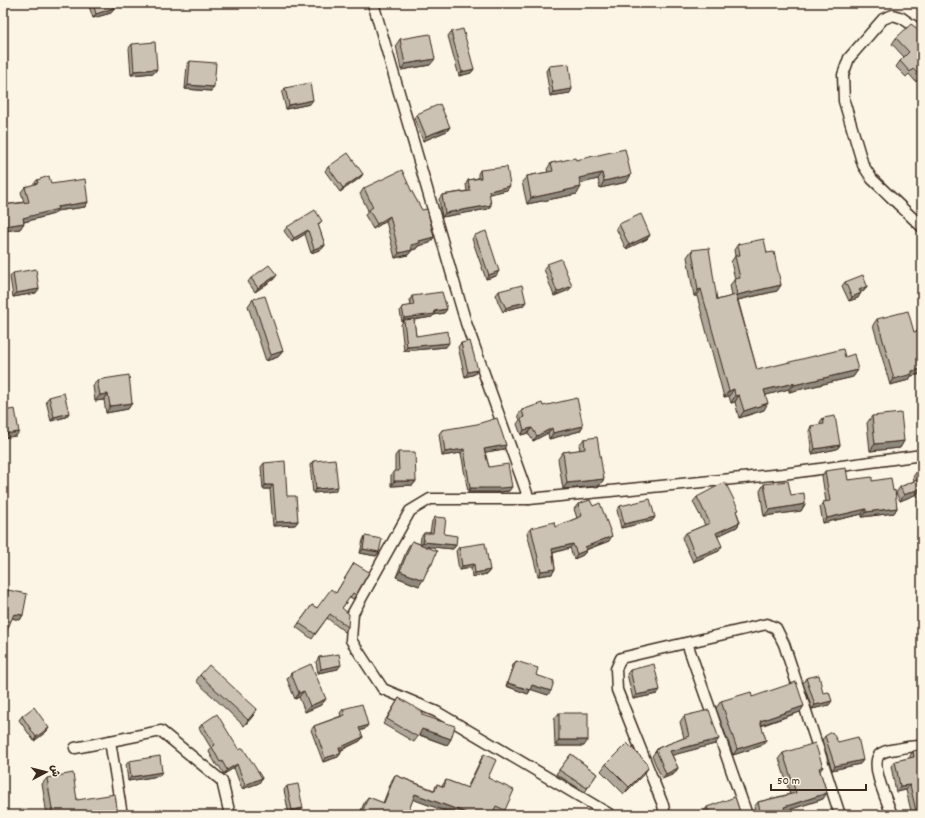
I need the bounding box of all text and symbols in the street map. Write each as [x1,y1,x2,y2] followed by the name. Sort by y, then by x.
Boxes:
[26,752,66,792] north arrow
[45,764,63,778] text: ش
[771,766,866,792] scale bar
[777,773,800,790] text: 50 m

